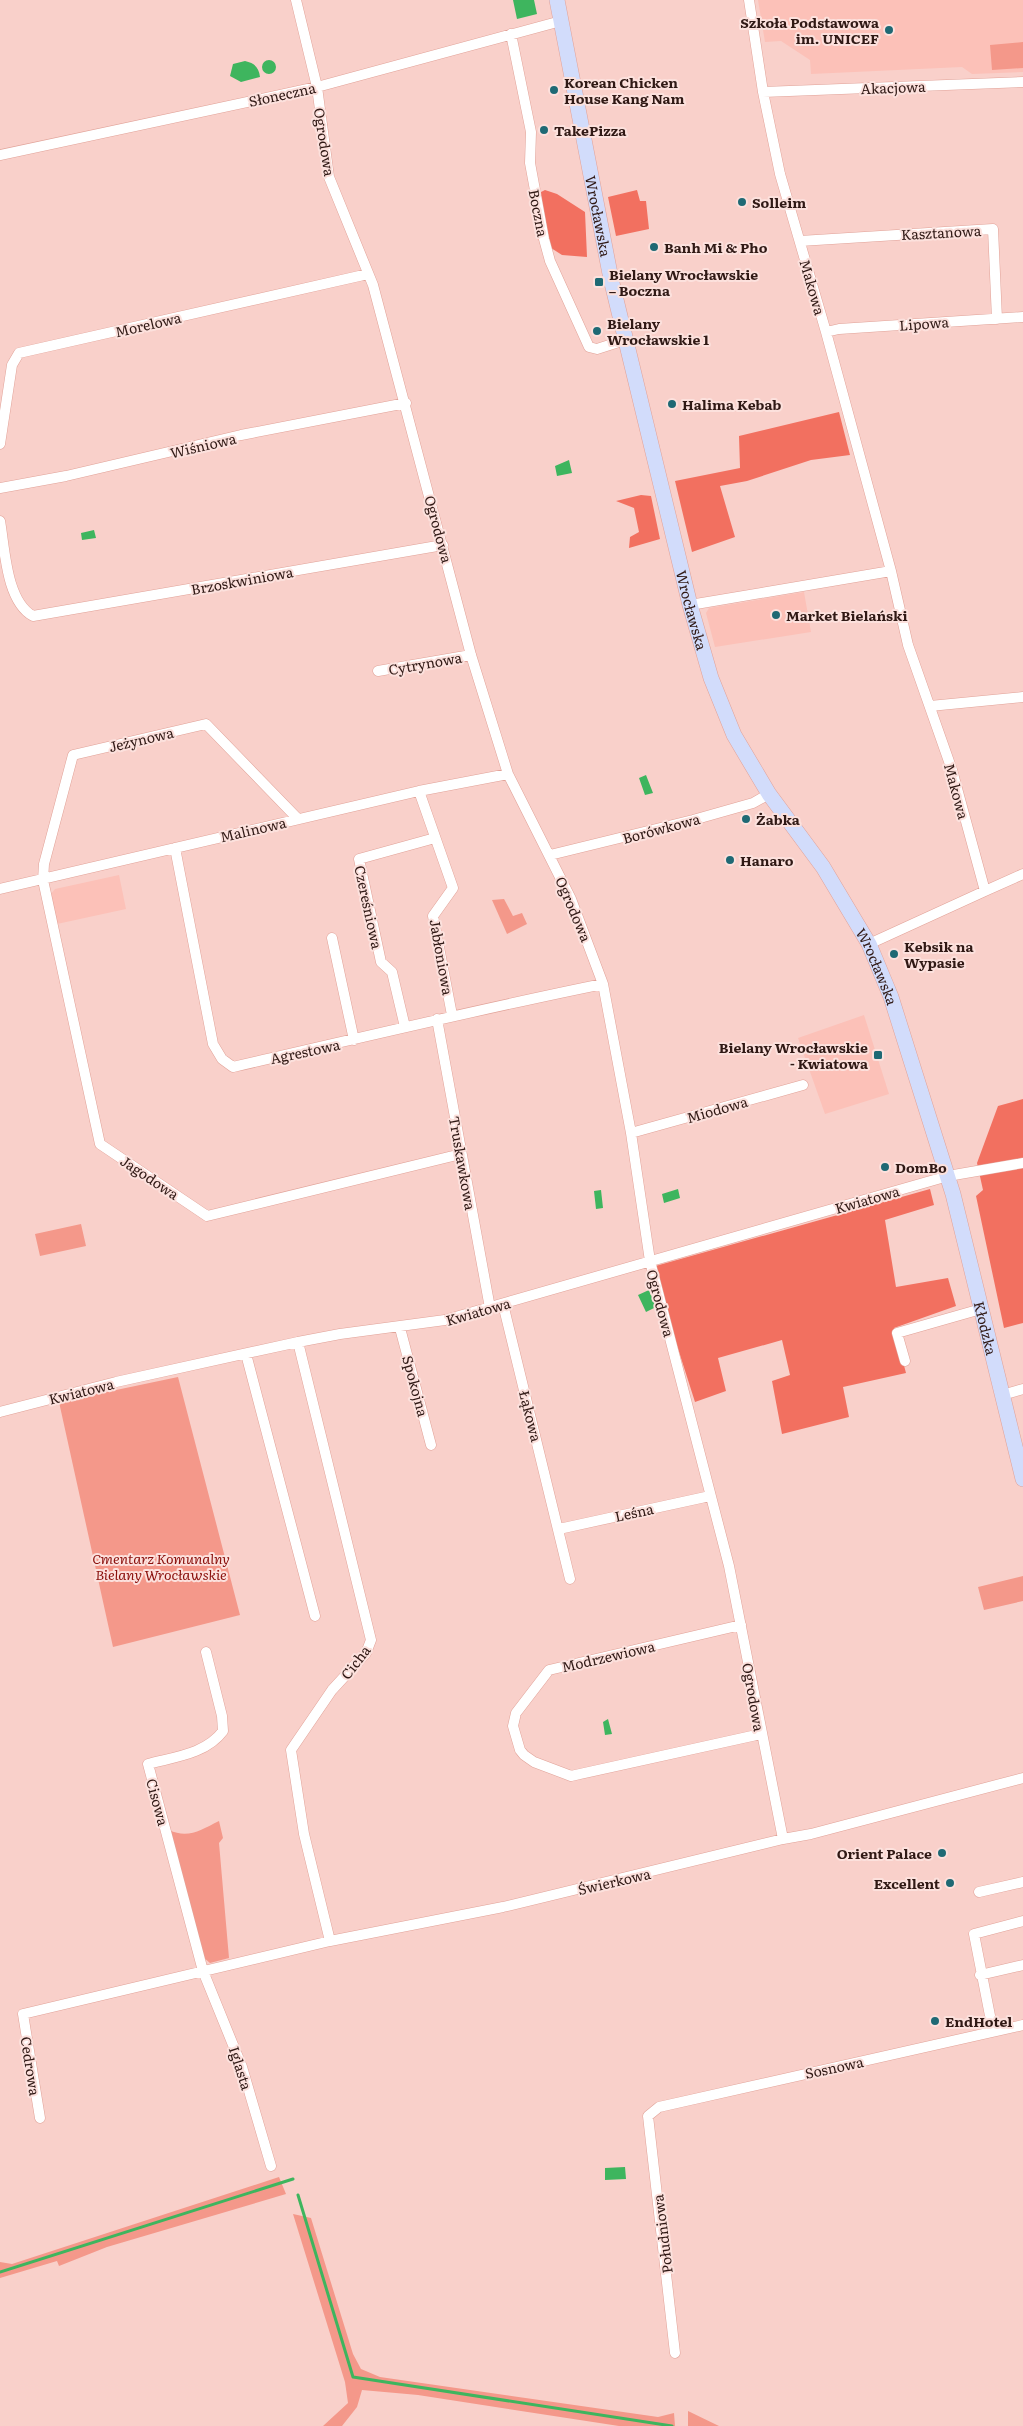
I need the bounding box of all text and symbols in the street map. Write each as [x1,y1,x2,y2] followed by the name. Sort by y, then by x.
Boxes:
[740,12,880,48] place label: Szkoła Podstawowa im. UNICEF
[883,24,895,36] marker: Szkoła Podstawowa im. UNICEF
[564,72,684,108] place label: Korean Chicken House Kang Nam
[860,76,926,98] street label: Akacjowa
[247,77,318,111] street label: Słoneczna
[548,84,560,96] marker: Korean Chicken House Kang Nam
[310,106,340,178] street label: Ogrodowa
[554,120,627,140] place label: TakePizza
[538,124,550,136] marker: TakePizza
[581,174,617,259] street label: Wrocławska
[525,188,553,239] street label: Boczna
[752,192,806,212] place label: Solleim
[736,196,748,208] marker: Solleim
[900,220,982,244] street label: Kasztanowa
[664,237,768,257] place label: Banh Mi & Pho
[648,241,660,253] marker: Banh Mi & Pho
[796,257,831,318] street label: Makowa
[609,264,758,300] place label: Bielany Wrocławskie – Boczna
[593,276,605,288] marker: Bielany Wrocławskie – Boczna
[113,307,184,341] street label: Morelowa
[898,311,950,335] street label: Lipowa
[607,313,709,349] place label: Bielany Wrocławskie 1
[591,325,603,337] marker: Bielany Wrocławskie 1
[682,394,781,414] place label: Halima Kebab
[666,398,678,410] marker: Halima Kebab
[168,428,239,462] street label: Wiśniowa
[420,493,458,565] street label: Ogrodowa
[189,561,295,599] street label: Brzoskwiniowa
[672,568,713,653] street label: Wrocławska
[786,605,908,625] place label: Market Bielański
[770,609,782,621] marker: Market Bielański
[387,647,464,679] street label: Cytrynowa
[107,722,176,756] street label: Jeżynowa
[940,761,974,822] street label: Makowa
[620,808,702,848] street label: Borówkowa
[756,809,801,829] place label: Żabka
[218,812,289,846] street label: Malinowa
[740,813,752,825] marker: Żabka
[740,850,794,870] place label: Hanaro
[724,854,736,866] marker: Hanaro
[350,863,388,951] street label: Czereśniowa
[551,873,597,945] street label: Ogrodowa
[425,917,459,997] street label: Jabłoniowa
[852,924,903,1008] street label: Wrocławska
[904,936,974,972] place label: Kebsik na Wypasie
[888,948,900,960] marker: Kebsik na Wypasie
[268,1034,342,1068] street label: Agrestowa
[719,1037,869,1073] place label: Bielany Wrocławskie - Kwiatowa
[872,1049,884,1061] marker: Bielany Wrocławskie - Kwiatowa
[684,1091,750,1127] street label: Miodowa
[445,1114,481,1212] street label: Truskawkowa
[117,1150,184,1204] street label: Jagodowa
[895,1157,947,1177] place label: DomBo
[879,1161,891,1173] marker: DomBo
[832,1180,902,1218] street label: Kwiatowa
[642,1267,680,1339] street label: Ogrodowa
[443,1292,513,1330] street label: Kwiatowa
[970,1299,1002,1357] street label: Kłodzka
[398,1353,434,1419] street label: Spokojna
[46,1373,116,1409] street label: Kwiatowa
[515,1388,547,1444] street label: Łąkowa
[613,1498,656,1526] street label: Leśna
[92,1548,230,1584] park label: Cmentarz Komunalny Bielany Wrocławskie
[559,1635,657,1676] street label: Modrzewiowa
[336,1640,375,1683] street label: Cicha
[738,1661,770,1733] street label: Ogrodowa
[142,1776,174,1828] street label: Cisowa
[837,1843,932,1863] place label: Orient Palace
[936,1847,948,1859] marker: Orient Palace
[576,1863,653,1899] street label: Świerkowa
[874,1873,941,1893] place label: Excellent
[944,1877,956,1889] marker: Excellent
[945,2011,1012,2031] place label: EndHotel
[929,2015,941,2027] marker: EndHotel
[16,2035,46,2097] street label: Cedrowa
[225,2044,258,2093] street label: Iglasta
[803,2051,866,2083] street label: Sosnowa
[647,2193,677,2275] street label: Południowa

